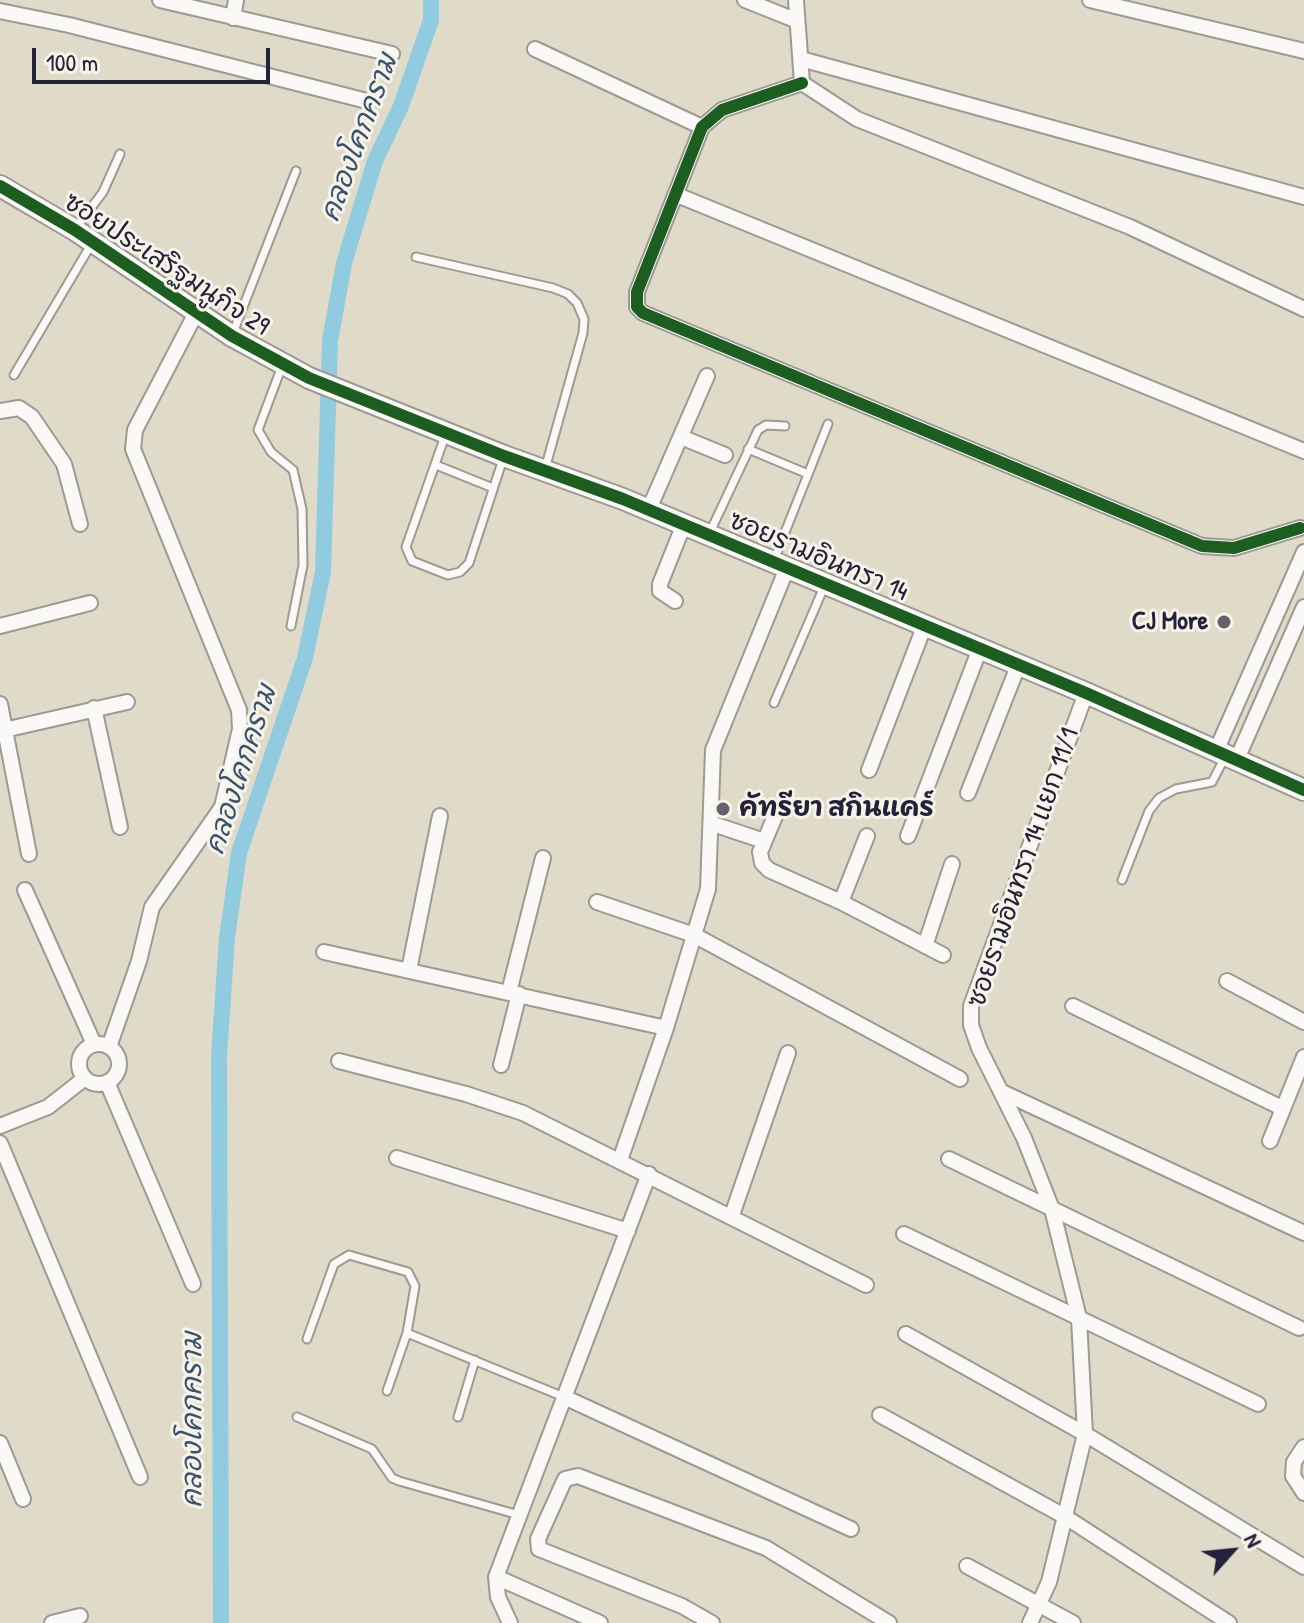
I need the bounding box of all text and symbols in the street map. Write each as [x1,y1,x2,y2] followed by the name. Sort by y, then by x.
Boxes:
[36,32,274,82] scale bar
[46,46,98,78] text: 100 m
[314,50,406,226] water label: คลองโคกคราม
[57,187,275,343] street label: ซอยประเสริฐมนูกิจ 29
[724,505,912,609] street label: ซอยรามอินทรา 14
[1132,606,1208,638] place label: CJ More
[1215,613,1233,631] marker: CJ More
[199,681,285,859] water label: คลองโคกคราม
[962,724,1086,1012] street label: ซอยรามอินทรา 14 แยก 11/1
[739,793,934,825] place label: คัทรียา สกินแคร์
[714,800,732,818] marker: คัทรียา สกินแคร์
[177,1332,211,1508] water label: คลองโคกคราม
[1192,1511,1272,1591] north arrow
[1237,1528,1269,1552] text: N

